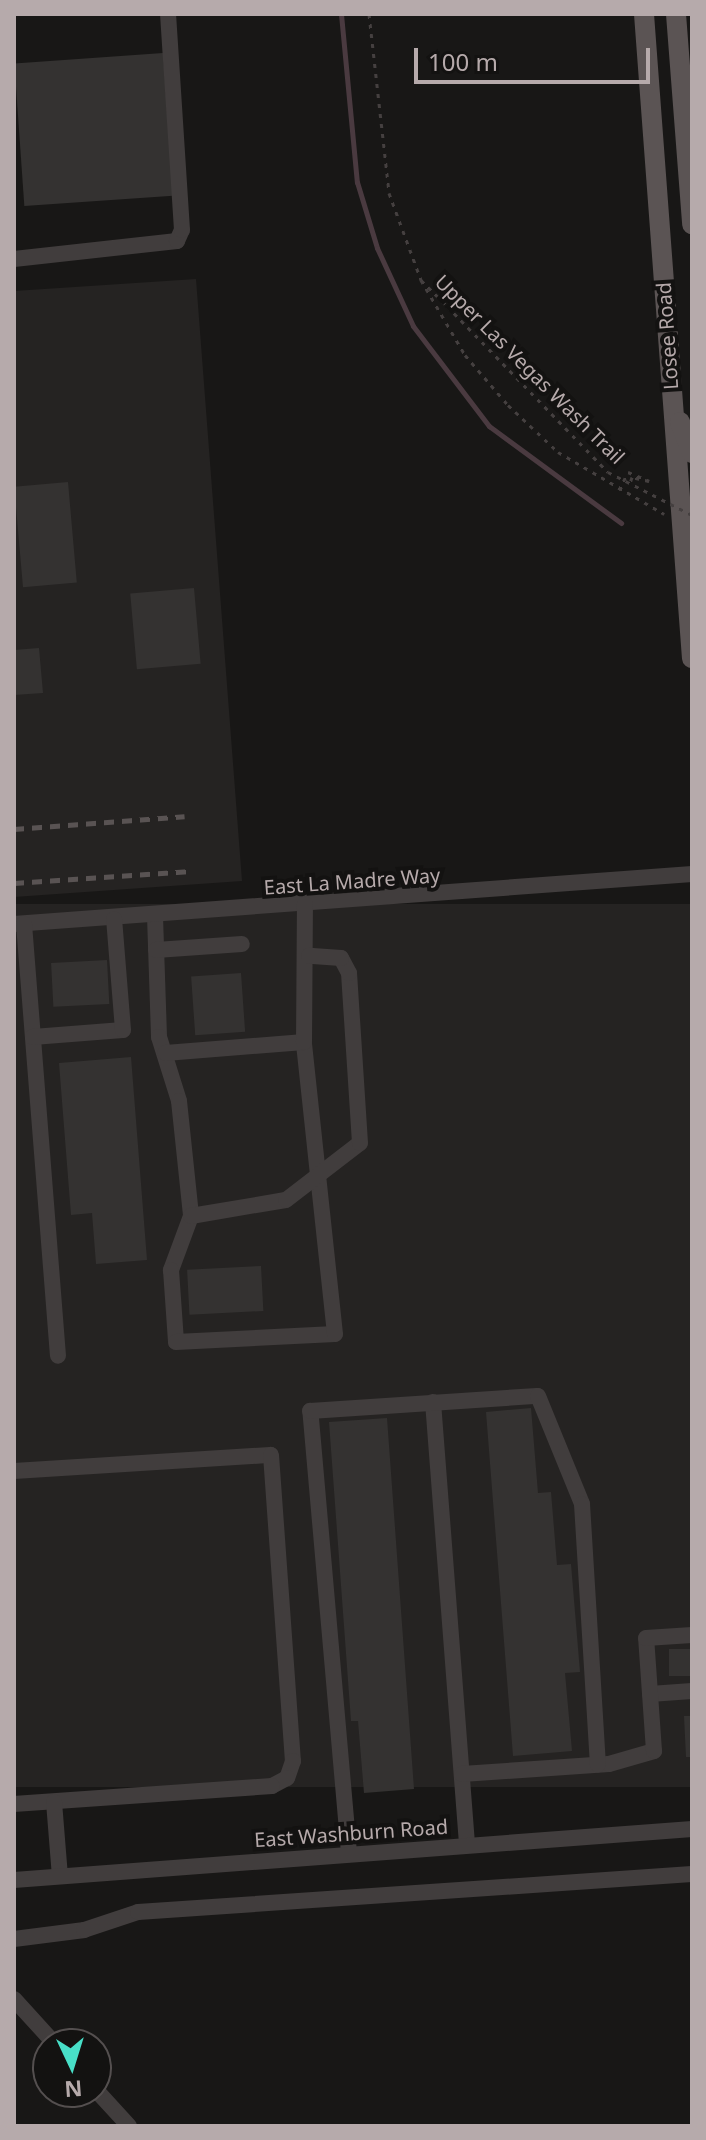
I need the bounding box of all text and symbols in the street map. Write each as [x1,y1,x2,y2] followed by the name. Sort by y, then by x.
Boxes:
[418,32,654,82] scale bar
[428,45,498,78] text: 100 m
[430,269,630,469] street label: Upper Las Vegas Wash Trail
[651,281,683,391] street label: Losee Road
[263,863,441,899] street label: East La Madre Way
[253,1814,449,1852] street label: East Washburn Road
[32,2028,112,2108] north arrow
[64,2074,84,2106] text: N

